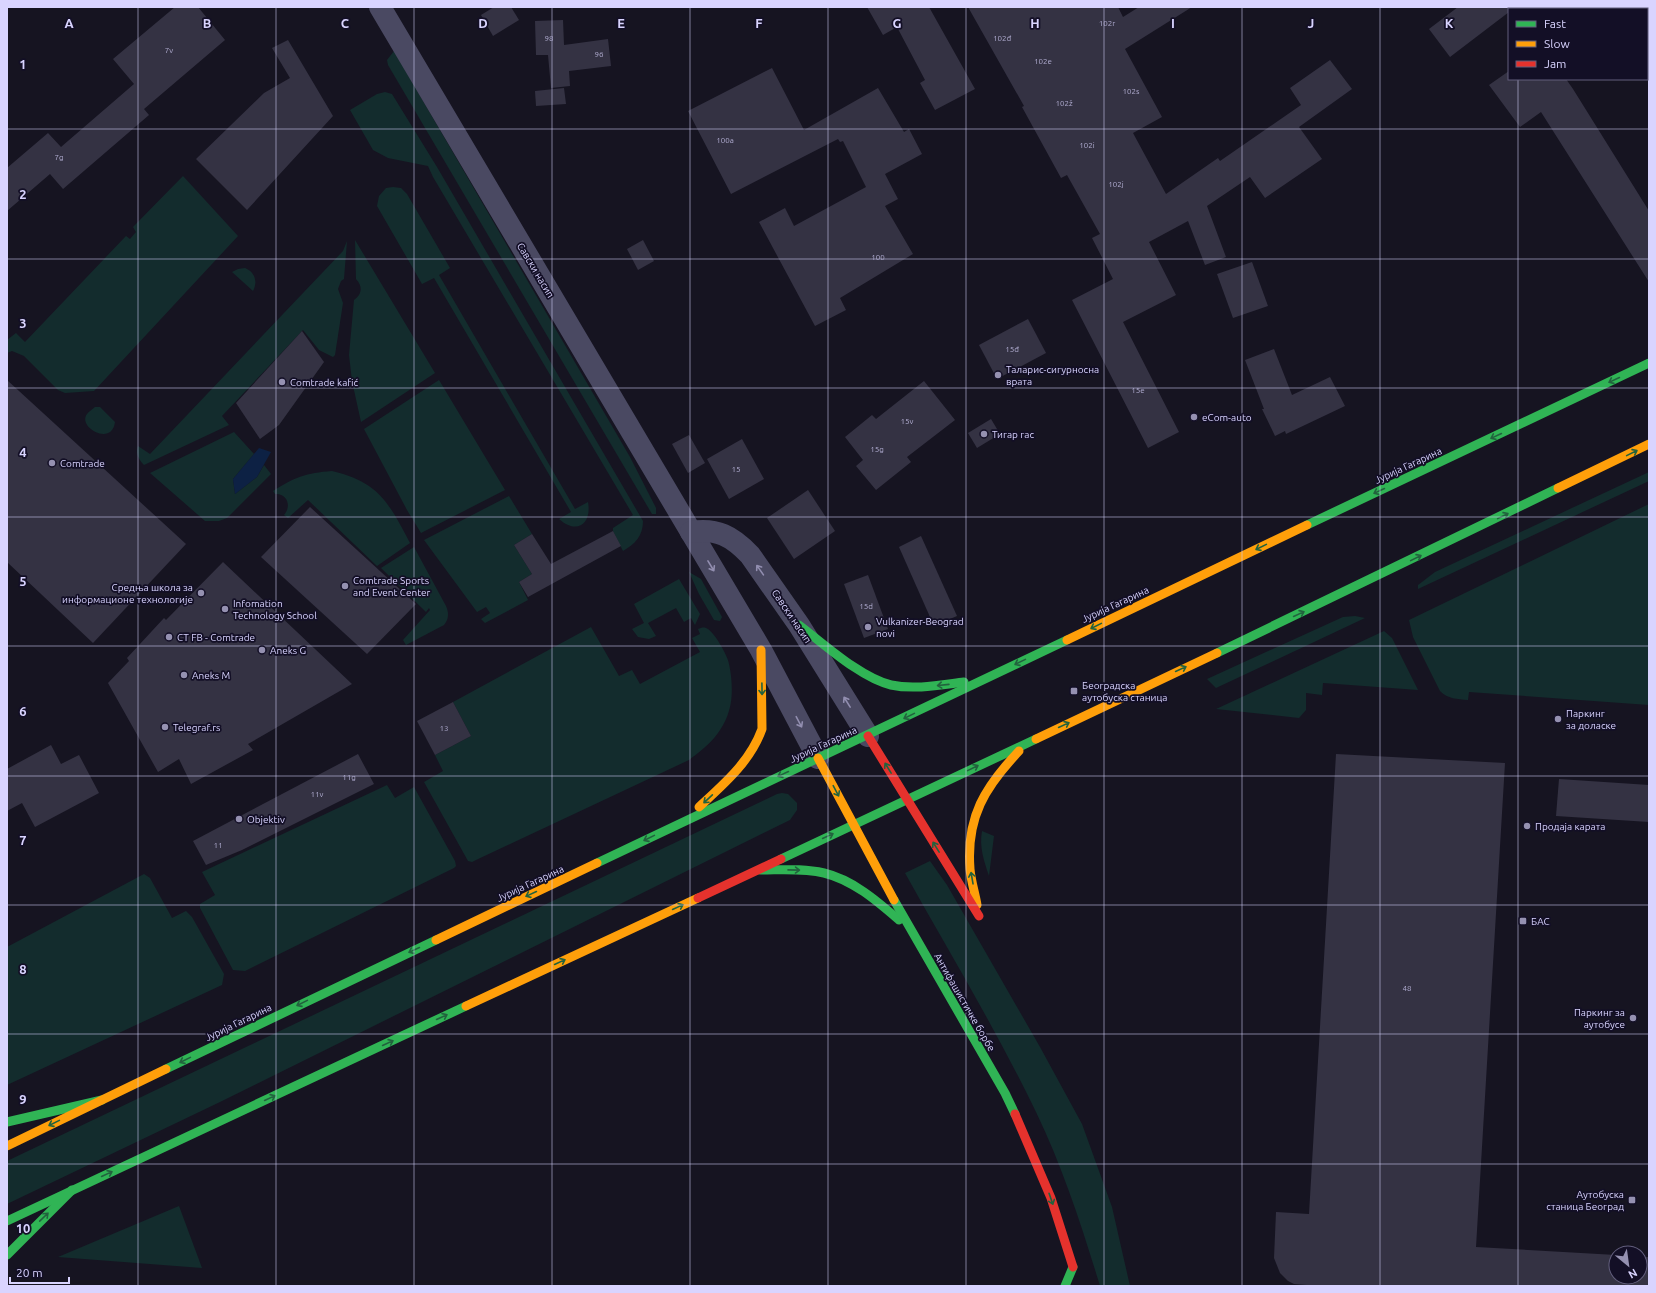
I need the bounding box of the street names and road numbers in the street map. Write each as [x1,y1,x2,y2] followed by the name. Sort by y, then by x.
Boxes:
[515,241,556,300] street label: Савски насип
[1373,445,1443,486] street label: Јурија Гагарина
[1080,584,1150,625] street label: Јурија Гагарина
[770,587,814,645] street label: Савски насип
[788,724,858,765] street label: Јурија Гагарина
[495,863,565,904] street label: Јурија Гагарина
[932,951,997,1053] street label: Антифашистичке борбе
[203,1002,273,1043] street label: Јурија Гагарина

